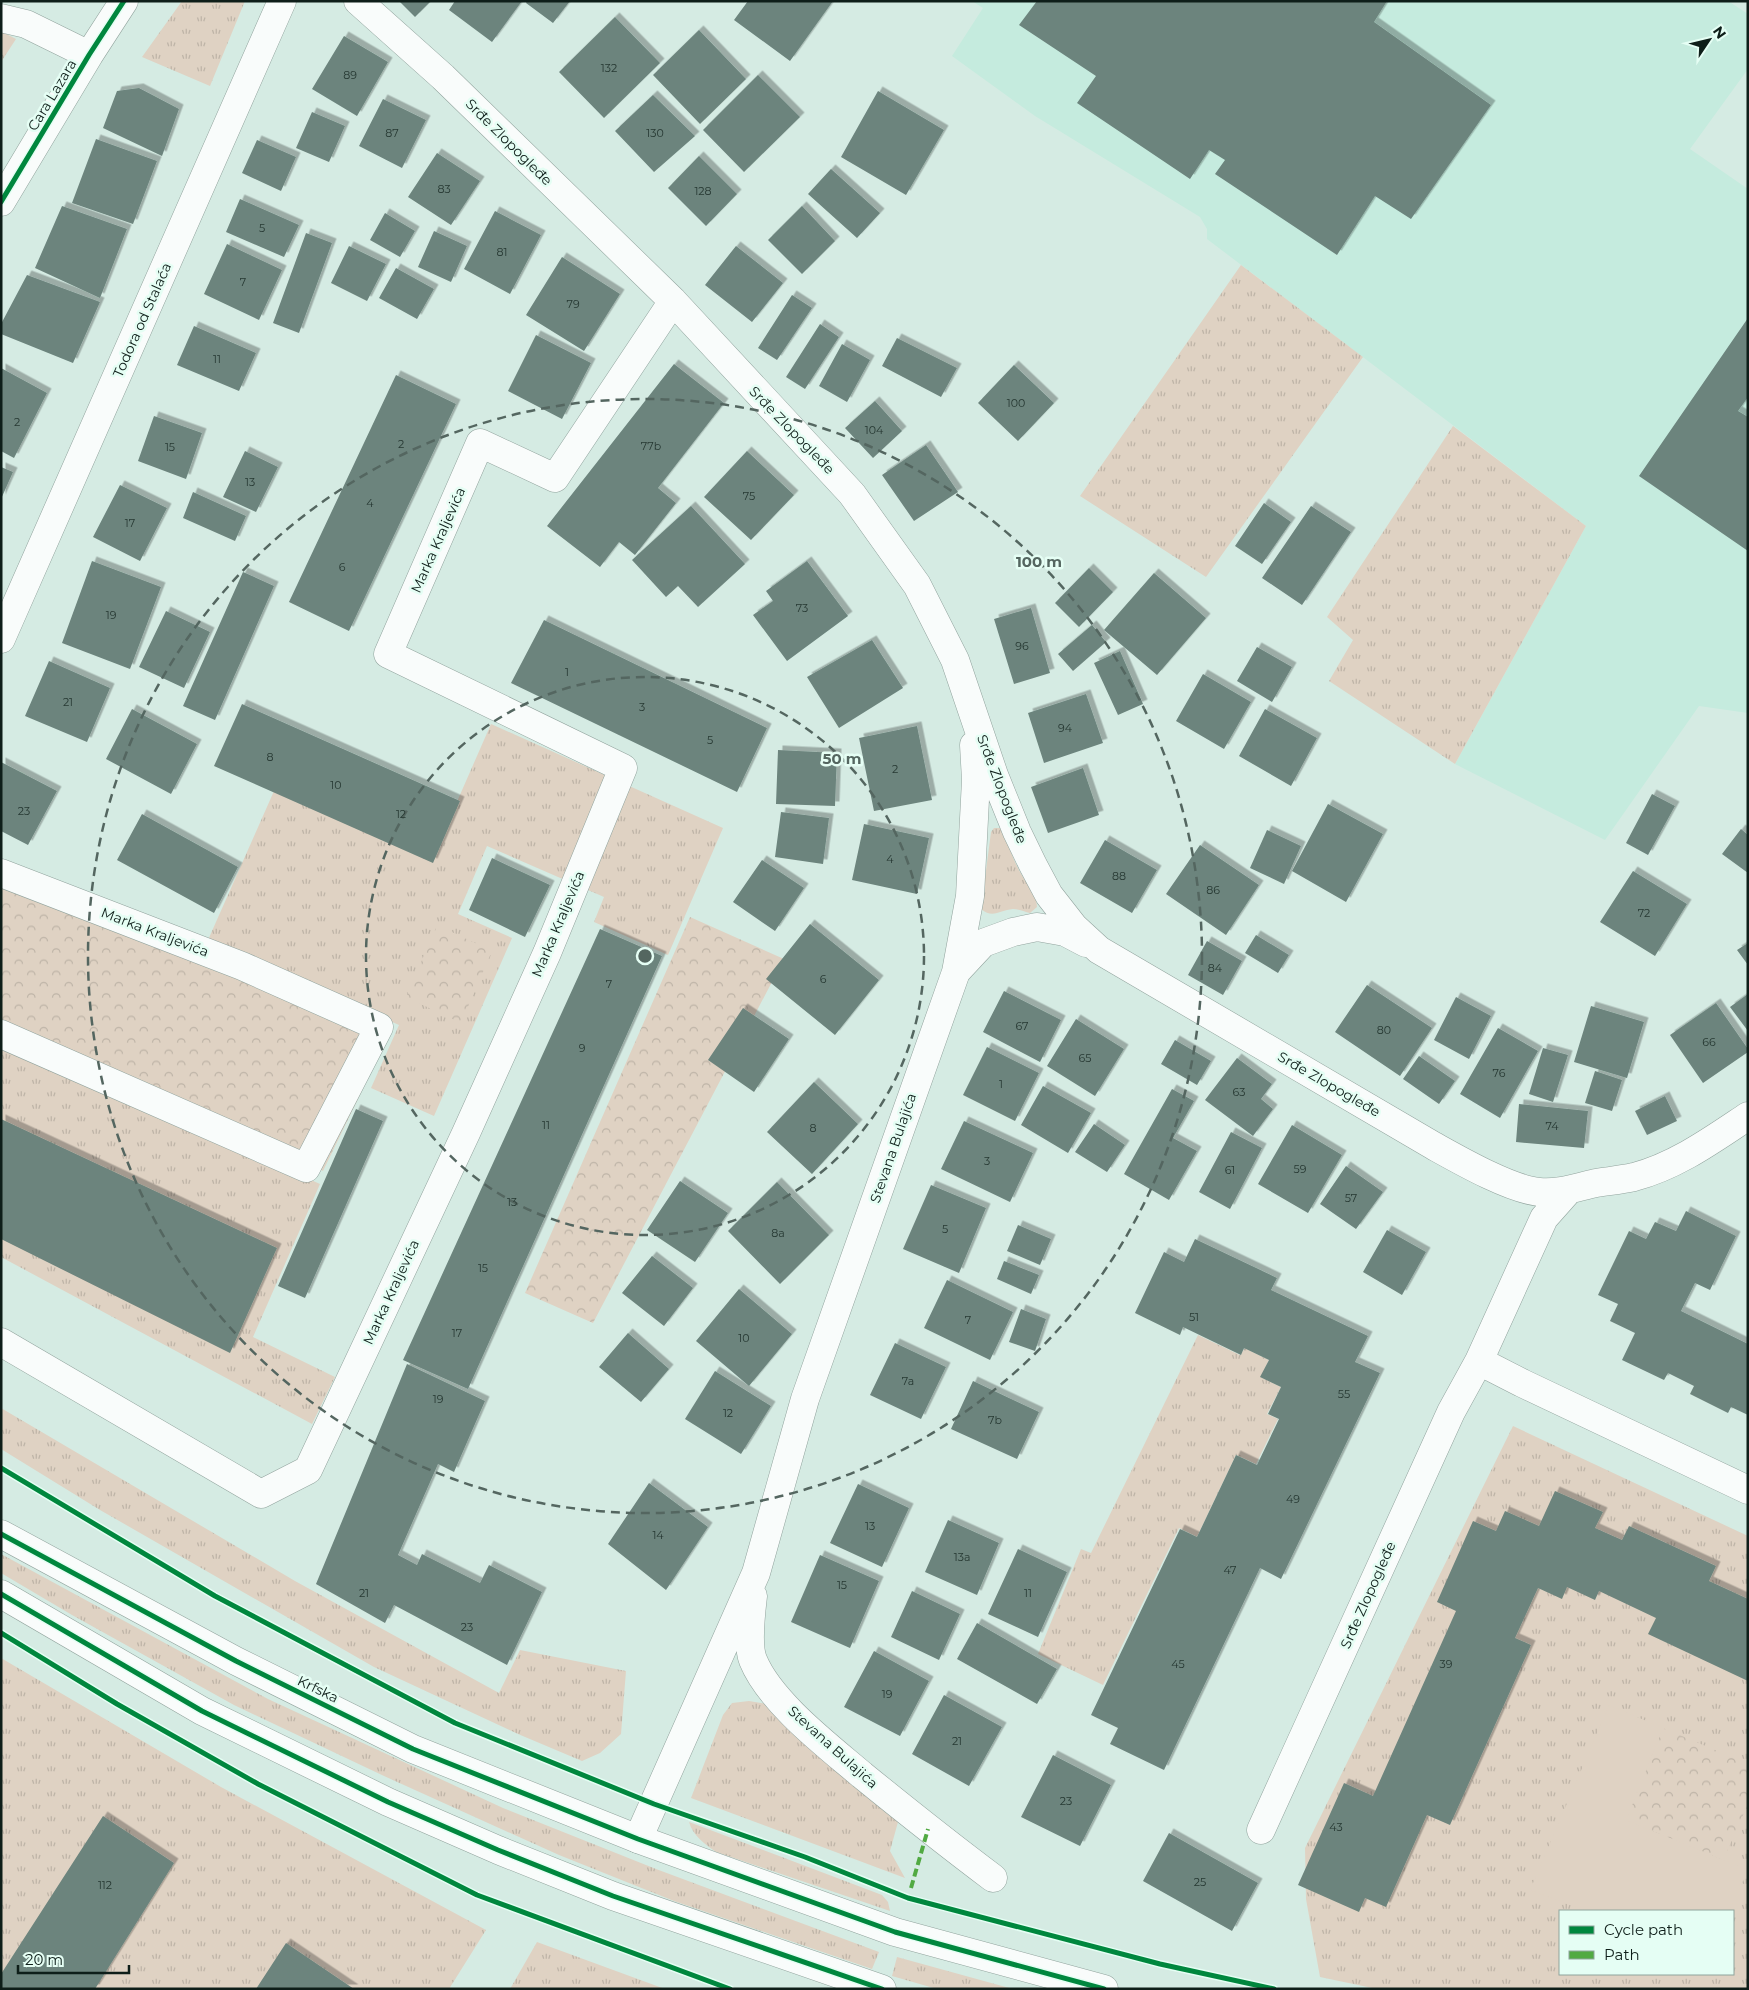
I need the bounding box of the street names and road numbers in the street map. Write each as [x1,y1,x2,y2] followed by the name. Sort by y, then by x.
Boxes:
[24,56,80,134] street label: Cara Lazara
[462,95,556,189] street label: Srđe Zlopogleđe
[109,260,175,380] street label: Todora od Stalaća
[745,382,839,478] street label: Srđe Zlopogleđe
[407,484,469,596] street label: Marka Kraljevića
[973,732,1031,846] street label: Srđe Zlopogleđe
[527,868,589,980] street label: Marka Kraljevića
[99,903,211,961] street label: Marka Kraljevića
[1275,1047,1383,1121] street label: Srđe Zlopogleđe
[866,1091,920,1205] street label: Stevana Bulajića
[359,1237,423,1347] street label: Marka Kraljevića
[1336,1539,1400,1651] street label: Srđe Zlopogleđe
[295,1671,341,1707] street label: Krfska
[784,1702,882,1792] street label: Stevana Bulajića

